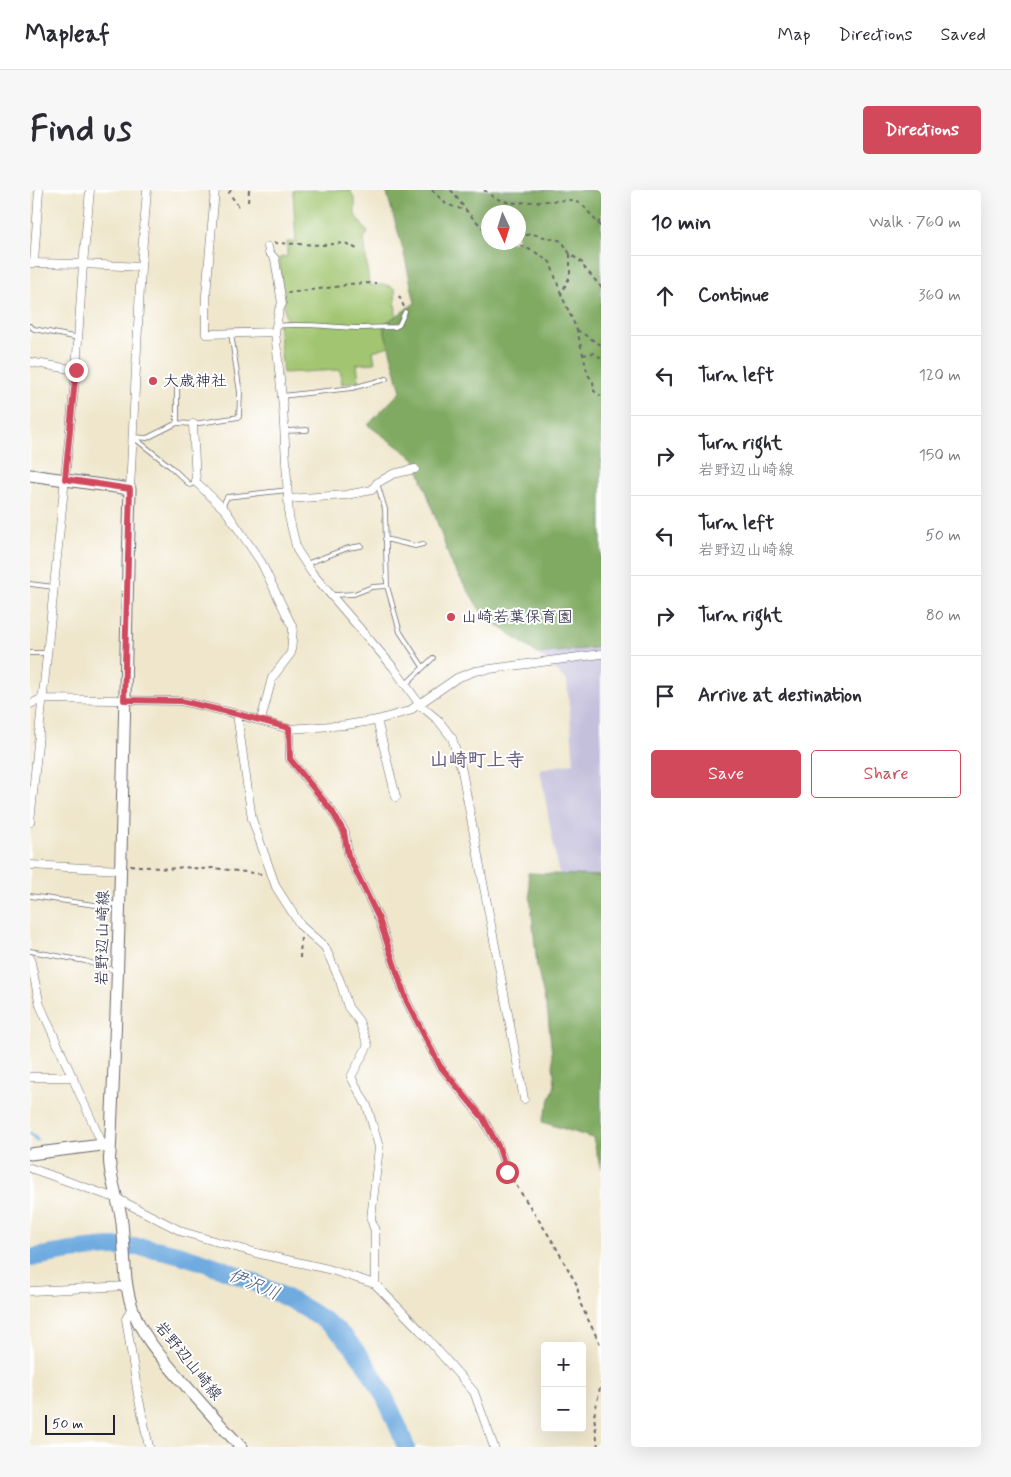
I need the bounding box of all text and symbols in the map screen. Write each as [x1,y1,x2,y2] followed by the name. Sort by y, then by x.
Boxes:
[25,19,110,50] text: Mapleaf
[778,23,811,47] text: Map
[839,23,913,47] text: Directions
[941,23,986,47] text: Saved
[863,106,981,154] button: Directions
[30,107,132,153] text: Find us
[481,205,526,250] north arrow
[651,209,711,237] text: 10 min
[869,212,961,233] text: Walk · 760 m
[651,282,679,310] icon: ahead
[698,283,769,308] text: Continue
[918,285,961,306] text: 360 m
[65,359,88,382] route end
[651,362,679,390] icon: left
[698,363,774,388] text: Turn left
[919,365,961,386] text: 120 m
[163,371,227,392] place label: 大歳神社
[147,375,159,387] marker: 大歳神社
[698,431,782,456] text: Turn right
[651,442,679,470] icon: right
[919,445,961,466] text: 150 m
[698,460,794,481] text: 岩野辺山崎線
[698,511,774,536] text: Turn left
[651,522,679,550] icon: left
[925,525,961,546] text: 50 m
[698,540,794,561] text: 岩野辺山崎線
[651,602,679,630] icon: right
[698,603,782,628] text: Turn right
[926,605,961,626] text: 80 m
[461,607,573,628] place label: 山崎若葉保育園
[445,611,457,623] marker: 山崎若葉保育園
[651,682,679,710] icon: arrive
[698,683,862,708] text: Arrive at destination
[429,748,525,773] district label: 山崎町上寺
[651,750,801,798] button: Save
[811,750,961,798] button: Share
[92,890,114,986] street label: 岩野辺山崎線
[496,1161,519,1184] route start
[224,1263,284,1307] water label: 伊沢川
[150,1317,226,1405] street label: 岩野辺山崎線
[541,1342,586,1432] map controls
[541,1342,586,1387] button: +
[541,1387,586,1432] button: −
[45,1412,115,1435] scale bar
[52,1415,83,1433] text: 50 m

